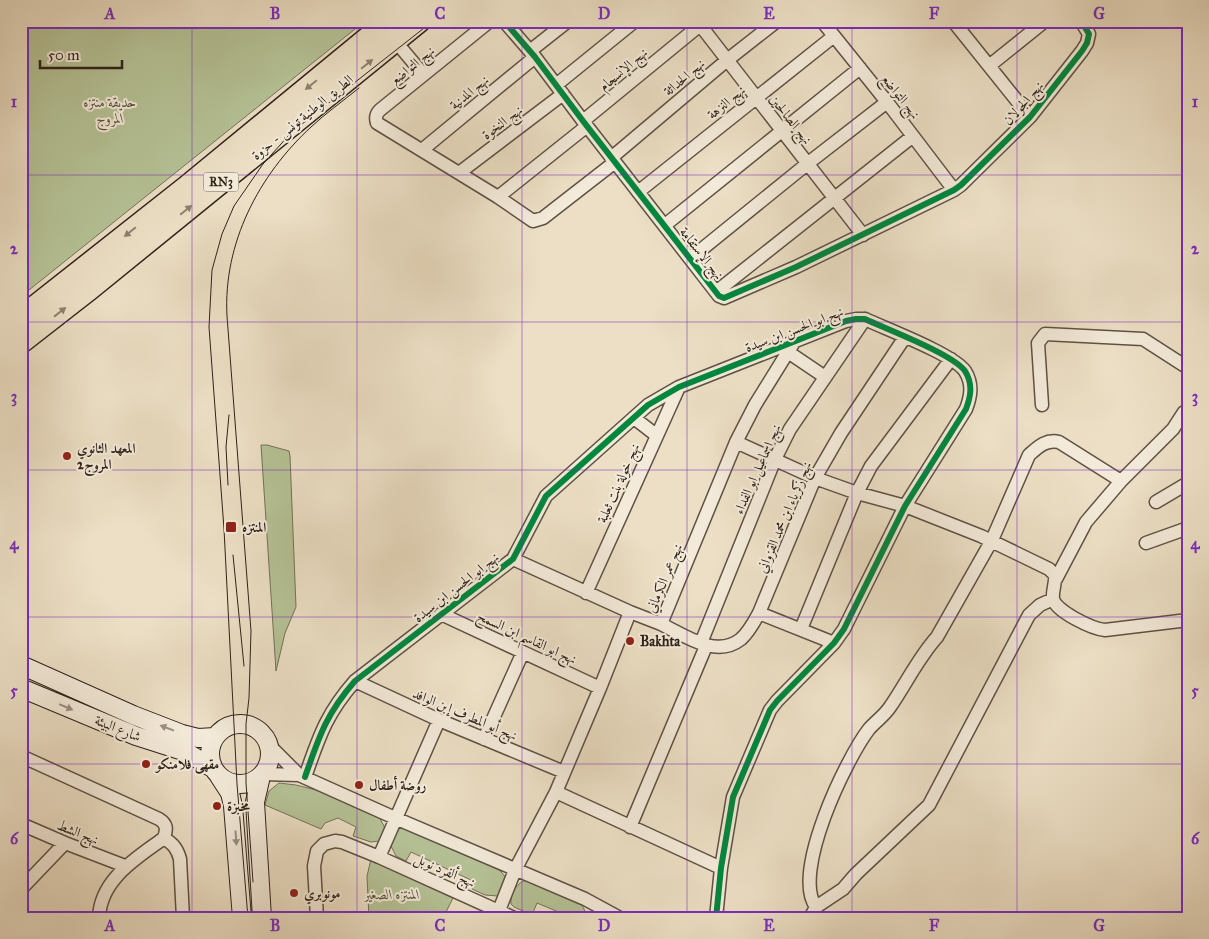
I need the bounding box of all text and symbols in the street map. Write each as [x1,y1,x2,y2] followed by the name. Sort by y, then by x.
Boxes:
[104,4,116,23] text: A
[270,4,280,23] text: B
[435,4,446,23] text: C
[598,4,611,23] text: D
[763,4,775,23] text: E
[929,4,940,23] text: F
[1093,4,1105,23] text: G
[40,38,122,70] scale bar
[386,42,441,93] street label: نهج التواضع
[595,44,654,98] street label: نهج الإنسجام
[48,46,80,64] text: 50 m
[660,55,711,103] street label: نهج الحداثة
[361,58,373,70] one-way arrow
[874,70,924,125] street label: نهج التواضع
[248,71,357,164] street label: الطريق الوطنية تونس - حزوة
[446,71,495,116] street label: نهج المدنية
[1000,78,1050,132] street label: نهج الجولان
[305,80,318,91] one-way arrow
[704,82,751,126] street label: نهج النزهة
[763,91,815,150] street label: نهج الصالحين
[11,92,18,111] text: 1
[1192,92,1199,111] text: 1
[83,94,137,131] park label: حديقة منتزه المروج
[478,102,529,146] street label: نهج النخوة
[204,172,238,192] road number: RN3
[180,204,193,215] one-way arrow
[673,224,727,285] street label: نهج الإستقامة
[124,227,137,238] one-way arrow
[10,239,19,258] text: 2
[1191,239,1200,258] text: 2
[743,303,847,360] street label: نهج ابو الحسن ابن سيدة
[53,306,66,317] one-way arrow
[11,387,17,407] text: 3
[1192,387,1198,407] text: 3
[730,422,789,519] street label: نهج اسماعيل ابو الفداء
[77,440,136,477] place label: المعهد الثانوي المروج2
[593,441,647,527] street label: نهج خولة بنت ثعلبة
[61,450,73,462] marker: المعهد الثانوي المروج2
[753,459,819,577] street label: نهج زكرياء ابن محمد القزواني
[242,519,266,536] place label: المنتزه
[224,520,238,534] marker: المنتزه
[10,534,20,554] text: 4
[1191,534,1201,554] text: 4
[642,541,690,617] street label: نهج عمر الكرماني
[410,549,505,629] street label: نهج ابو الحسن ابن سيدة
[472,607,579,673] street label: نهج ابو القاسم ابن السمح
[640,633,681,650] place label: Bakhta
[624,635,636,647] marker: Bakhta
[10,681,18,700] text: 5
[1191,681,1199,700] text: 5
[408,683,521,748] street label: نهج أبو المطرف إبن الوافد
[59,703,73,711] one-way arrow
[91,712,143,748] street label: شارع البيئة
[160,724,175,731] one-way arrow
[154,756,219,774] place label: مقهى فلامنكو
[140,758,152,770] marker: مقهى فلامنكو
[369,775,427,794] place label: روضة أطفال
[353,779,365,791] marker: روضة أطفال
[227,798,250,815] place label: مخبزة
[211,800,223,812] marker: مخبزة
[53,816,101,852] street label: نهج الشط
[10,829,19,848] text: 6
[1191,829,1200,848] text: 6
[233,830,241,846] one-way arrow
[410,848,479,895] street label: نهج ألفرد نوبل
[304,885,340,905] place label: مونوبري
[363,886,420,903] park label: المنتزه الصغير
[288,887,300,899] marker: مونوبري
[104,916,116,935] text: A
[270,916,280,935] text: B
[435,916,446,935] text: C
[598,916,611,935] text: D
[763,916,775,935] text: E
[929,916,940,935] text: F
[1093,916,1105,935] text: G

